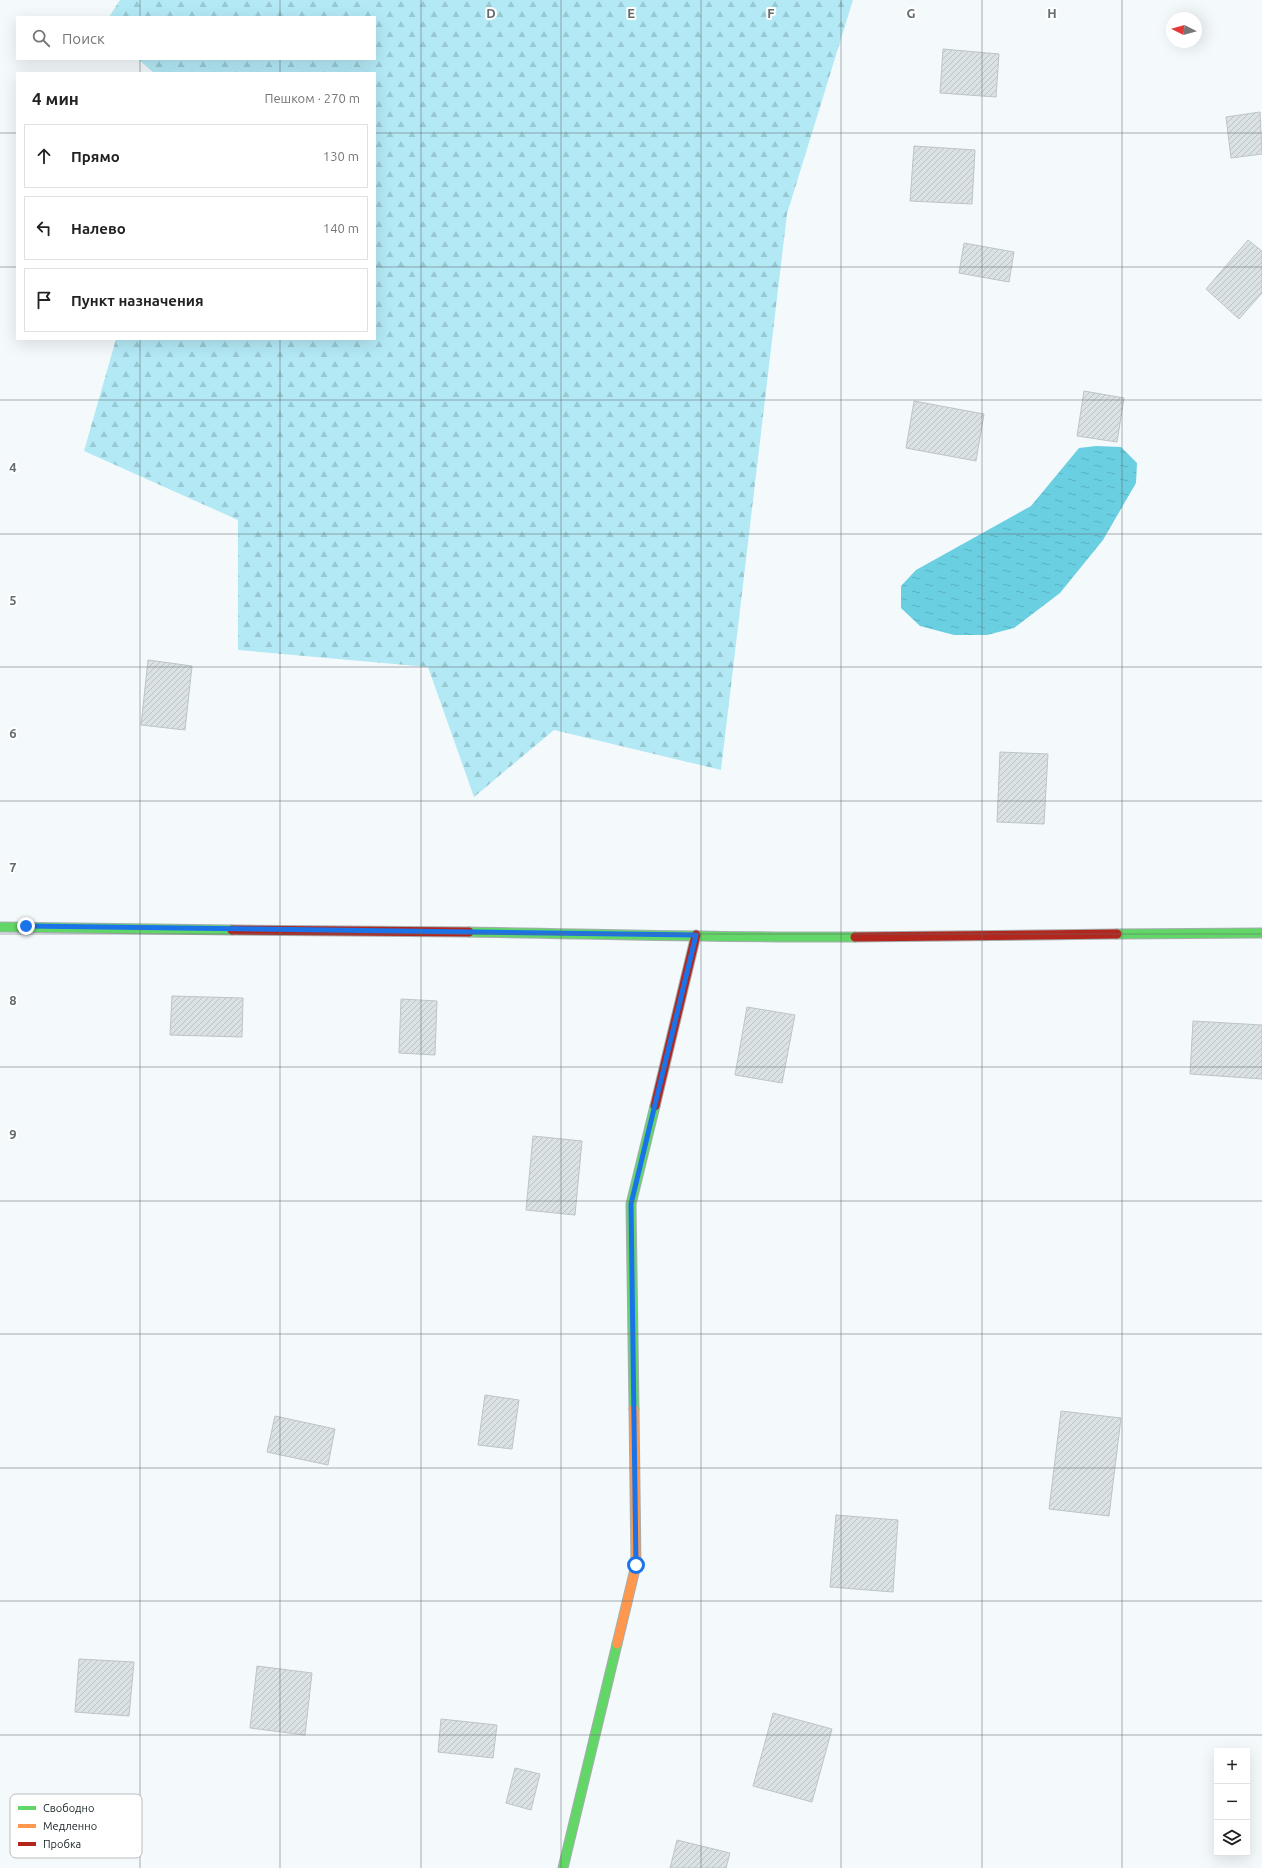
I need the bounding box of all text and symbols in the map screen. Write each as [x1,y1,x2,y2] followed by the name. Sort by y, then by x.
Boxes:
[486,6,496,20] text: D
[627,6,635,20] text: E
[767,6,775,20] text: F
[907,6,916,20] text: G
[1047,6,1057,20] text: H
[1166,12,1202,48] north arrow
[16,16,376,60] search box
[30,27,52,49] icon: search
[62,30,105,47] text: Поиск
[32,89,79,108] text: 4 мин
[264,91,360,105] text: Пешком · 270 m
[33,145,55,167] icon: ahead
[71,148,120,165] text: Прямо
[323,149,359,163] text: 130 m
[33,217,55,239] icon: left
[71,220,126,237] text: Налево
[323,221,359,235] text: 140 m
[33,289,55,311] icon: arrive
[71,292,204,309] text: Пункт назначения
[9,460,17,474] text: 4
[9,593,17,607] text: 5
[9,726,17,740] text: 6
[9,860,17,874] text: 7
[17,917,35,935] route end
[9,993,17,1007] text: 8
[9,1127,17,1141] text: 9
[627,1556,645,1574] route start
[1214,1748,1250,1856] map controls
[1214,1748,1250,1784] button: +
[1214,1784,1250,1820] button: −
[10,1794,142,1858] legend
[43,1802,94,1814] text: Свободно
[43,1820,97,1832] text: Медленно
[1214,1820,1250,1856] button: layers
[43,1838,81,1850] text: Пробка

